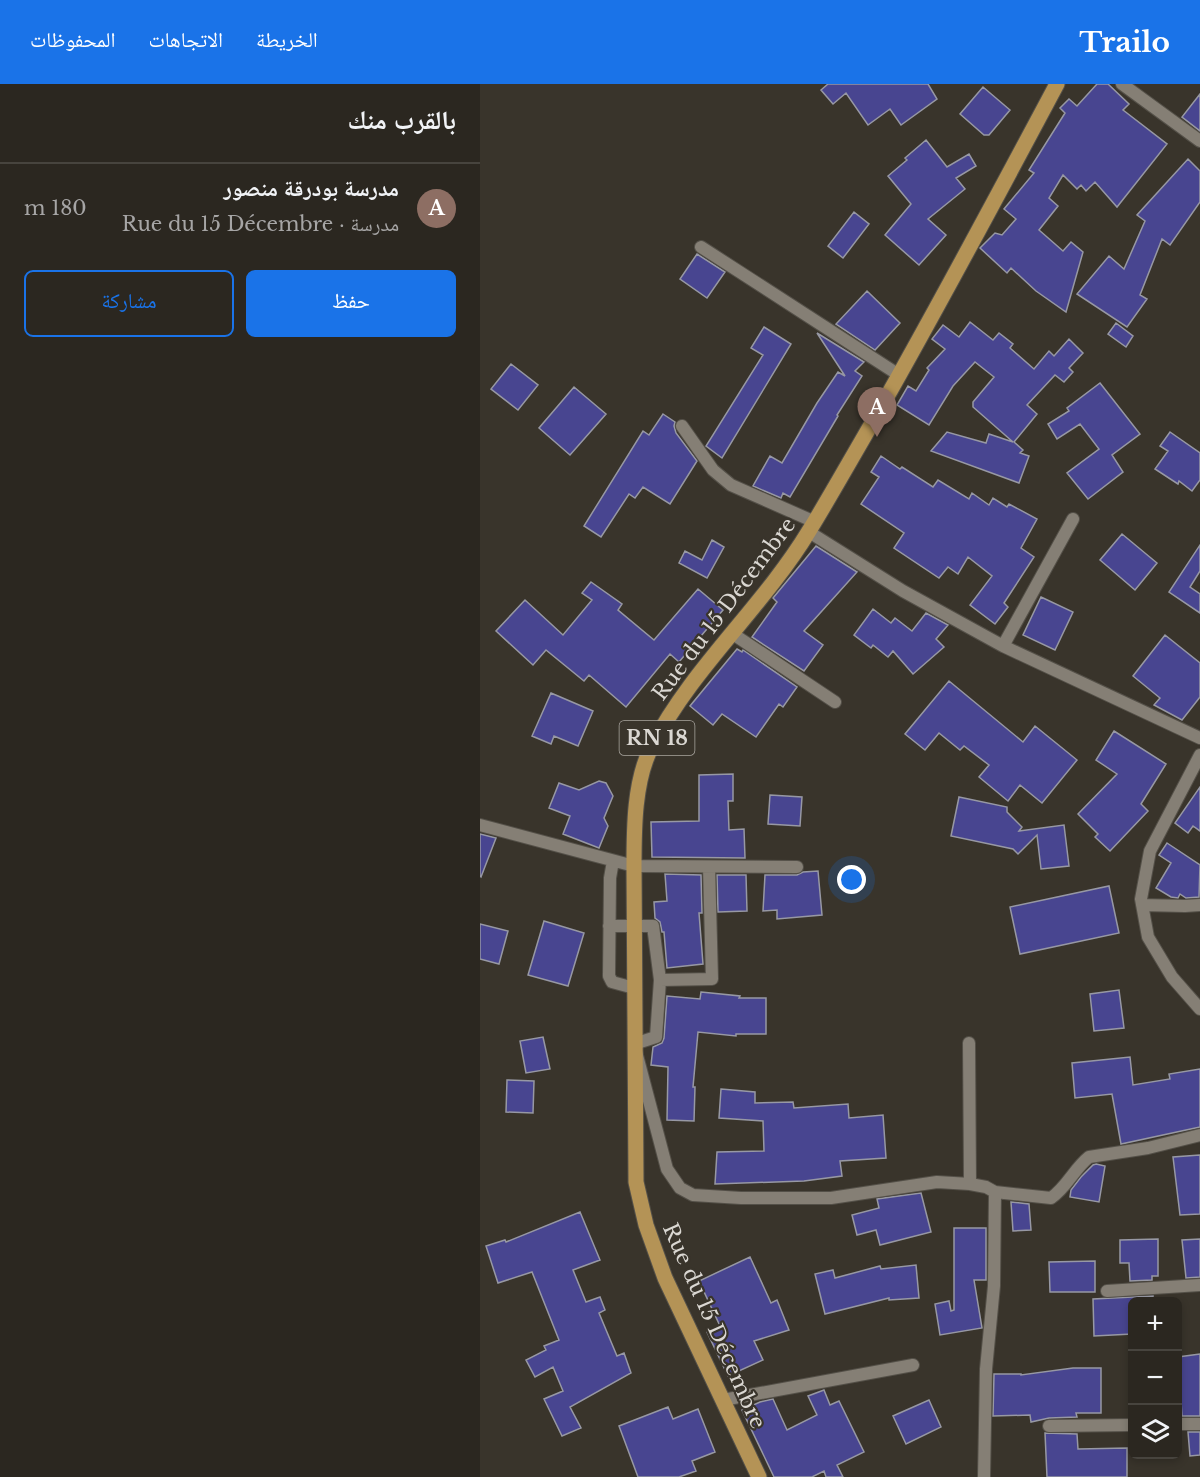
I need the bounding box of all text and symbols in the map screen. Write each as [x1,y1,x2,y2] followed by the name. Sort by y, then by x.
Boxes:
[1079,25,1170,60] text: Trailo
[30,27,115,53] text: المحفوظات
[148,27,223,53] text: الاتجاهات
[256,27,318,53] text: الخريطة
[348,104,456,136] text: بالقرب منك
[224,175,399,202] text: مدرسة بودرقة منصور
[24,196,87,220] text: 180 m
[428,196,445,220] text: A
[122,212,399,236] text: مدرسة · Rue du 15 Décembre
[24,270,234,337] button: مشاركة
[246,270,456,337] button: حفظ
[858,388,896,437] pin: A
[647,512,801,706] street label: Rue du 15 Décembre
[620,721,694,755] road number: RN 18
[837,865,866,894] your location
[657,1219,771,1433] street label: Rue du 15 Décembre
[1128,1297,1182,1459] map controls
[1128,1297,1182,1351] button: +
[1128,1351,1182,1405] button: −
[1128,1405,1182,1459] button: layers

